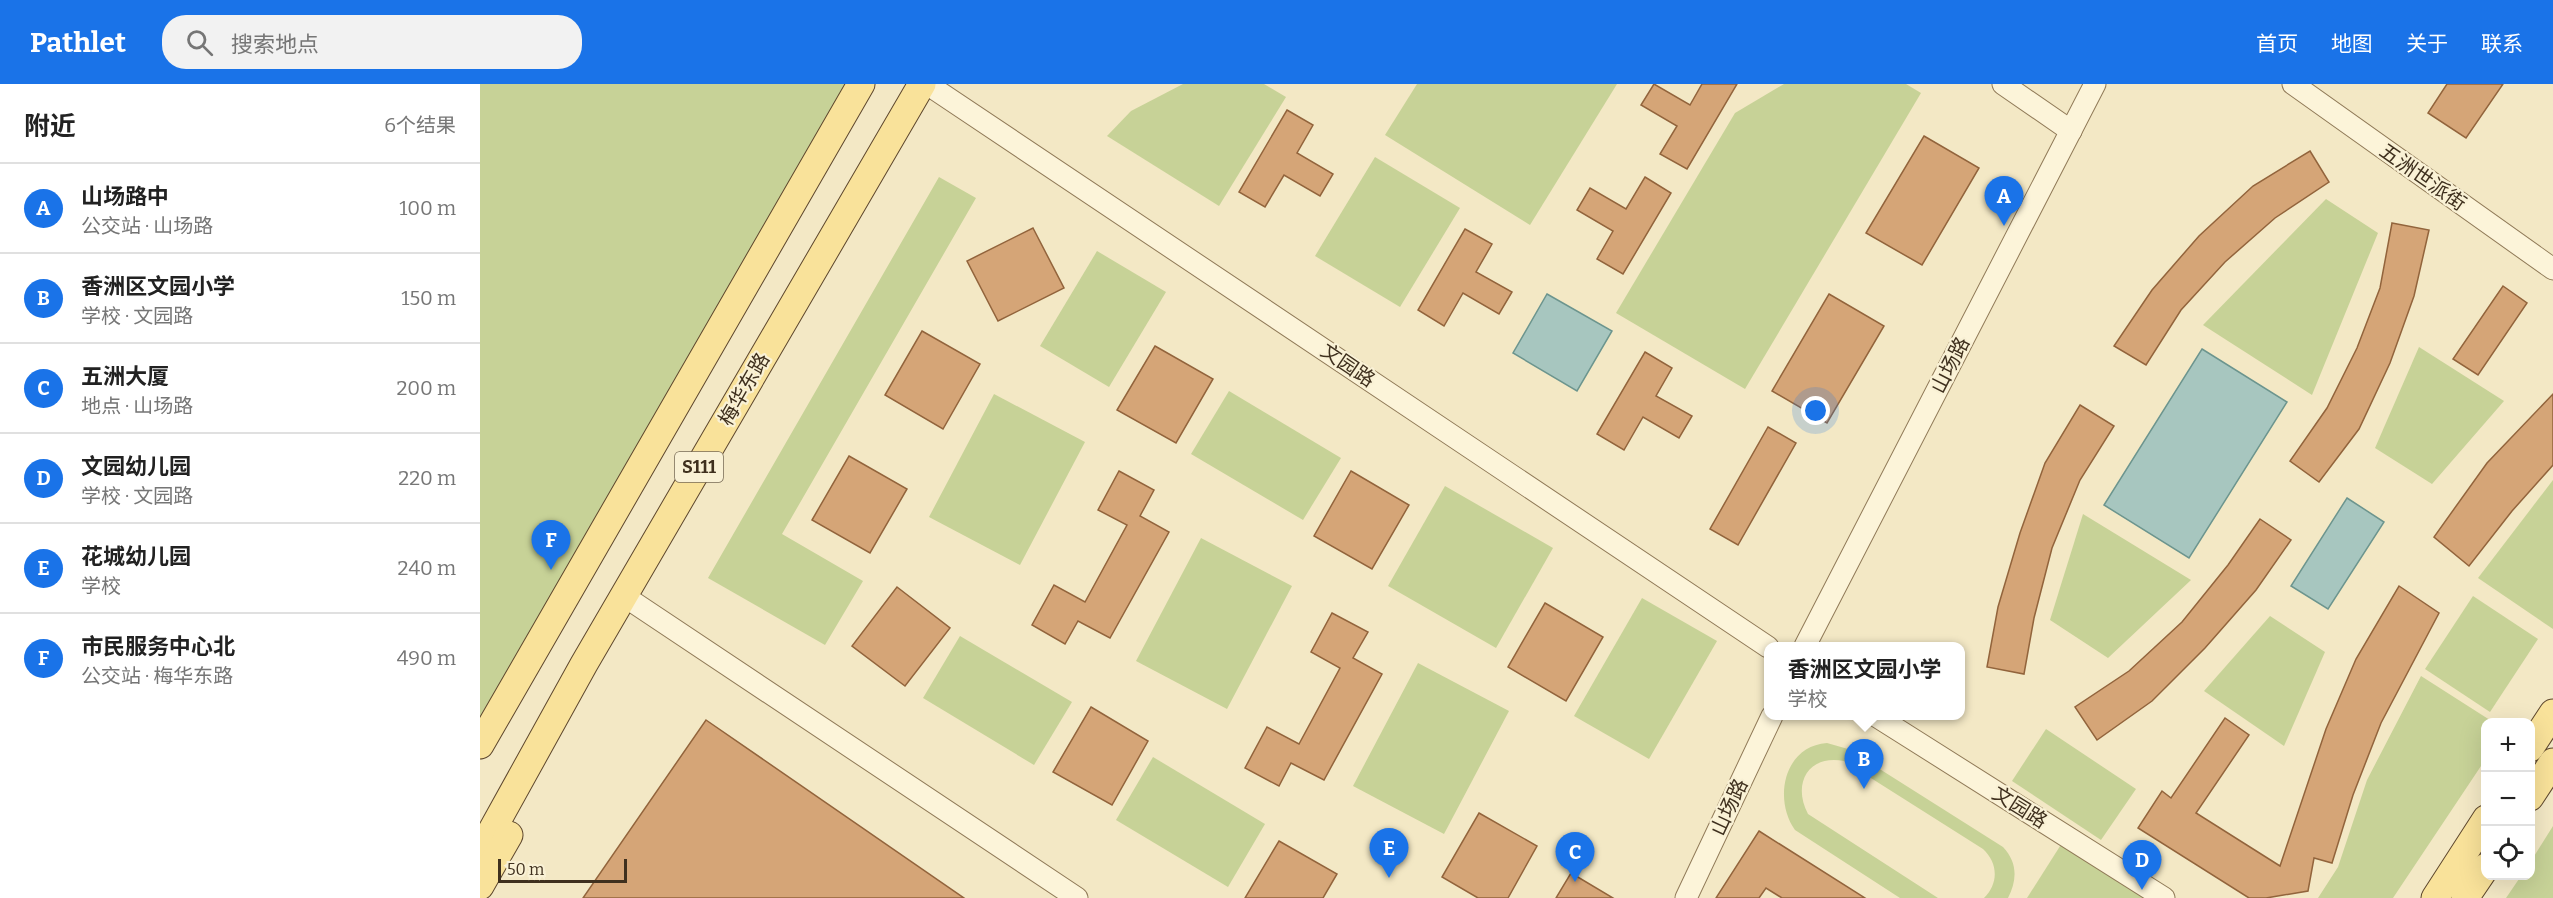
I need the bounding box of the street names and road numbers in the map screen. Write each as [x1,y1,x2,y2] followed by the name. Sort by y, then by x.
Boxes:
[2375,138,2471,216] street label: 五洲世派街
[1926,333,1974,397] street label: 山场路
[1316,338,1380,392] street label: 文园路
[714,348,774,430] street label: 梅华东路
[675,452,723,482] road number: S111
[1705,775,1753,839] street label: 山场路
[1988,781,2052,833] street label: 文园路

